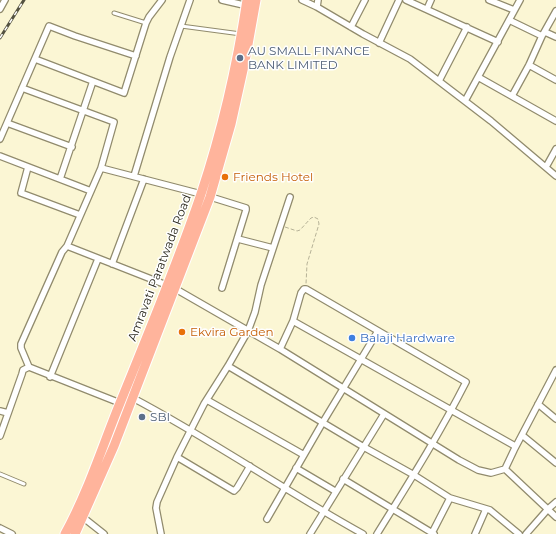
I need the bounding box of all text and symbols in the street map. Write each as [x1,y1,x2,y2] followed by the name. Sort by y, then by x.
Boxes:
[248,44,370,72] place label: AU SMALL FINANCE BANK LIMITED
[235,53,245,63] marker: AU SMALL FINANCE BANK LIMITED
[233,170,313,184] place label: Friends Hotel
[220,172,230,182] marker: Friends Hotel
[125,193,195,343] street label: Amravati Paratwada Road
[190,325,274,339] place label: Ekvira Garden
[177,327,187,337] marker: Ekvira Garden
[360,331,455,345] place label: Balaji Hardware
[347,333,357,343] marker: Balaji Hardware
[150,410,170,424] place label: SBI
[137,412,147,422] marker: SBI

